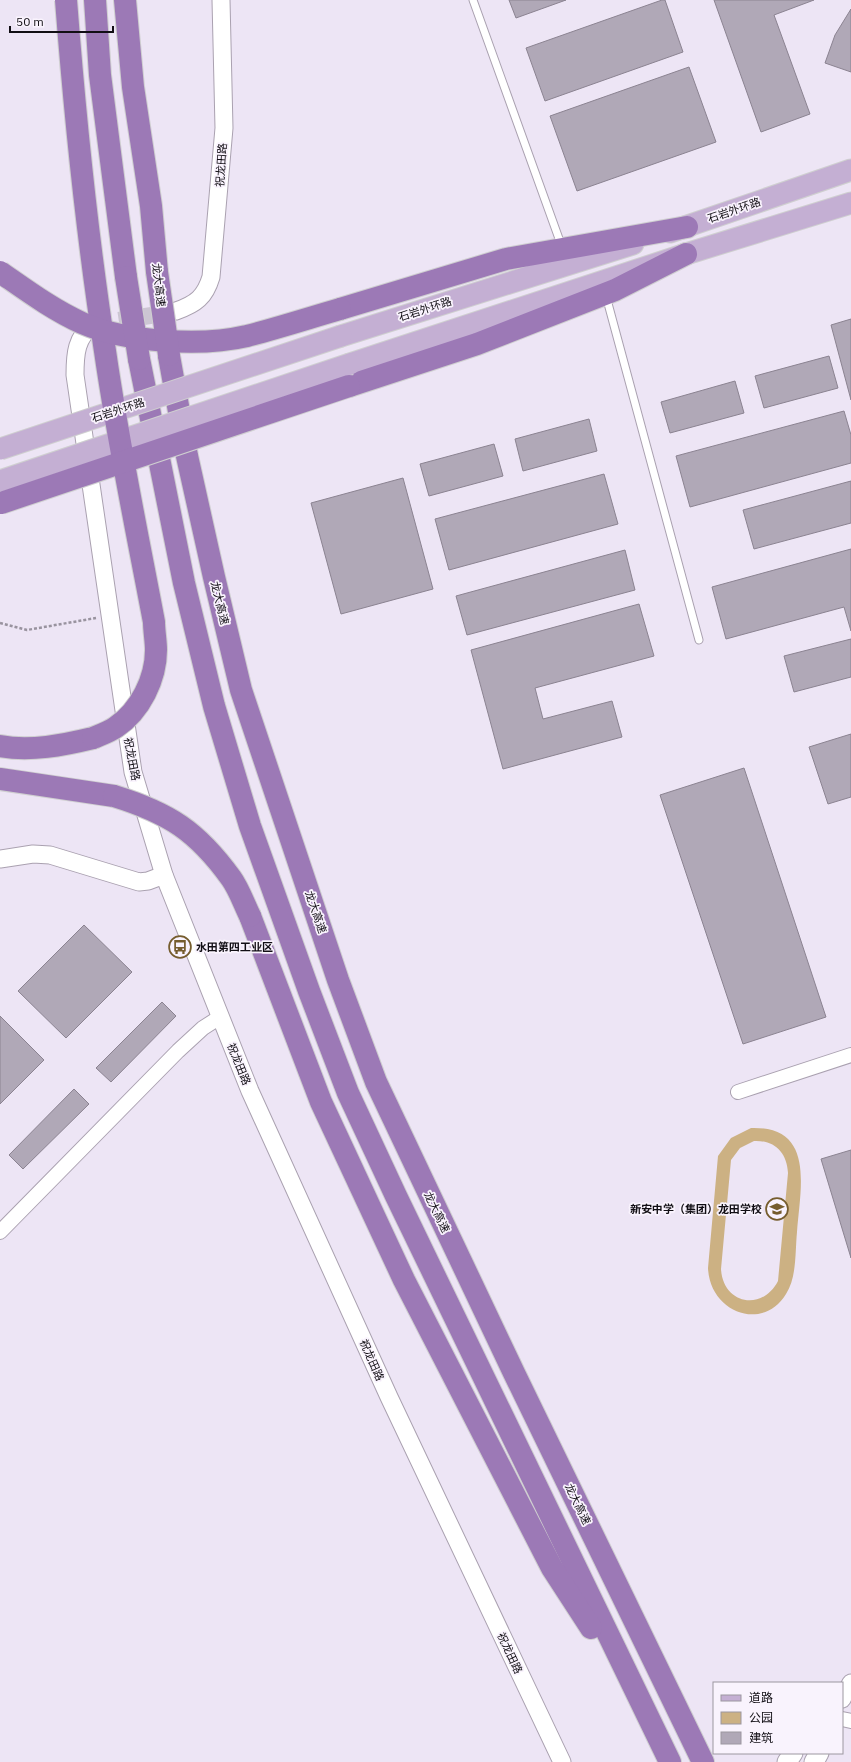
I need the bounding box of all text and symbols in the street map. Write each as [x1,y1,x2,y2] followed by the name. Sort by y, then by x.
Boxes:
[10,8,113,34] scale bar
[16,14,44,29] text: 50 m
[212,143,230,187] street label: 祝龙田路
[706,194,762,226] street label: 石岩外环路
[149,262,169,308] street label: 龙大高速
[397,294,453,324] street label: 石岩外环路
[90,395,146,425] street label: 石岩外环路
[208,580,232,626] street label: 龙大高速
[121,736,143,782] street label: 祝龙田路
[302,889,330,935] street label: 龙大高速
[167,934,193,960] bus stop icon: 水田第四工业区
[196,940,273,954] place label: 水田第四工业区
[224,1041,254,1087] street label: 祝龙田路
[421,1189,453,1235] street label: 龙大高速
[764,1196,790,1222] school or university icon: 新安中学（集团）龙田学校
[630,1202,762,1216] place label: 新安中学（集团）龙田学校
[357,1337,387,1383] street label: 祝龙田路
[562,1481,594,1527] street label: 龙大高速
[494,1630,526,1676] street label: 祝龙田路
[713,1682,843,1754] legend
[749,1690,773,1705] text: 道路
[749,1710,773,1725] text: 公园
[749,1730,773,1745] text: 建筑

